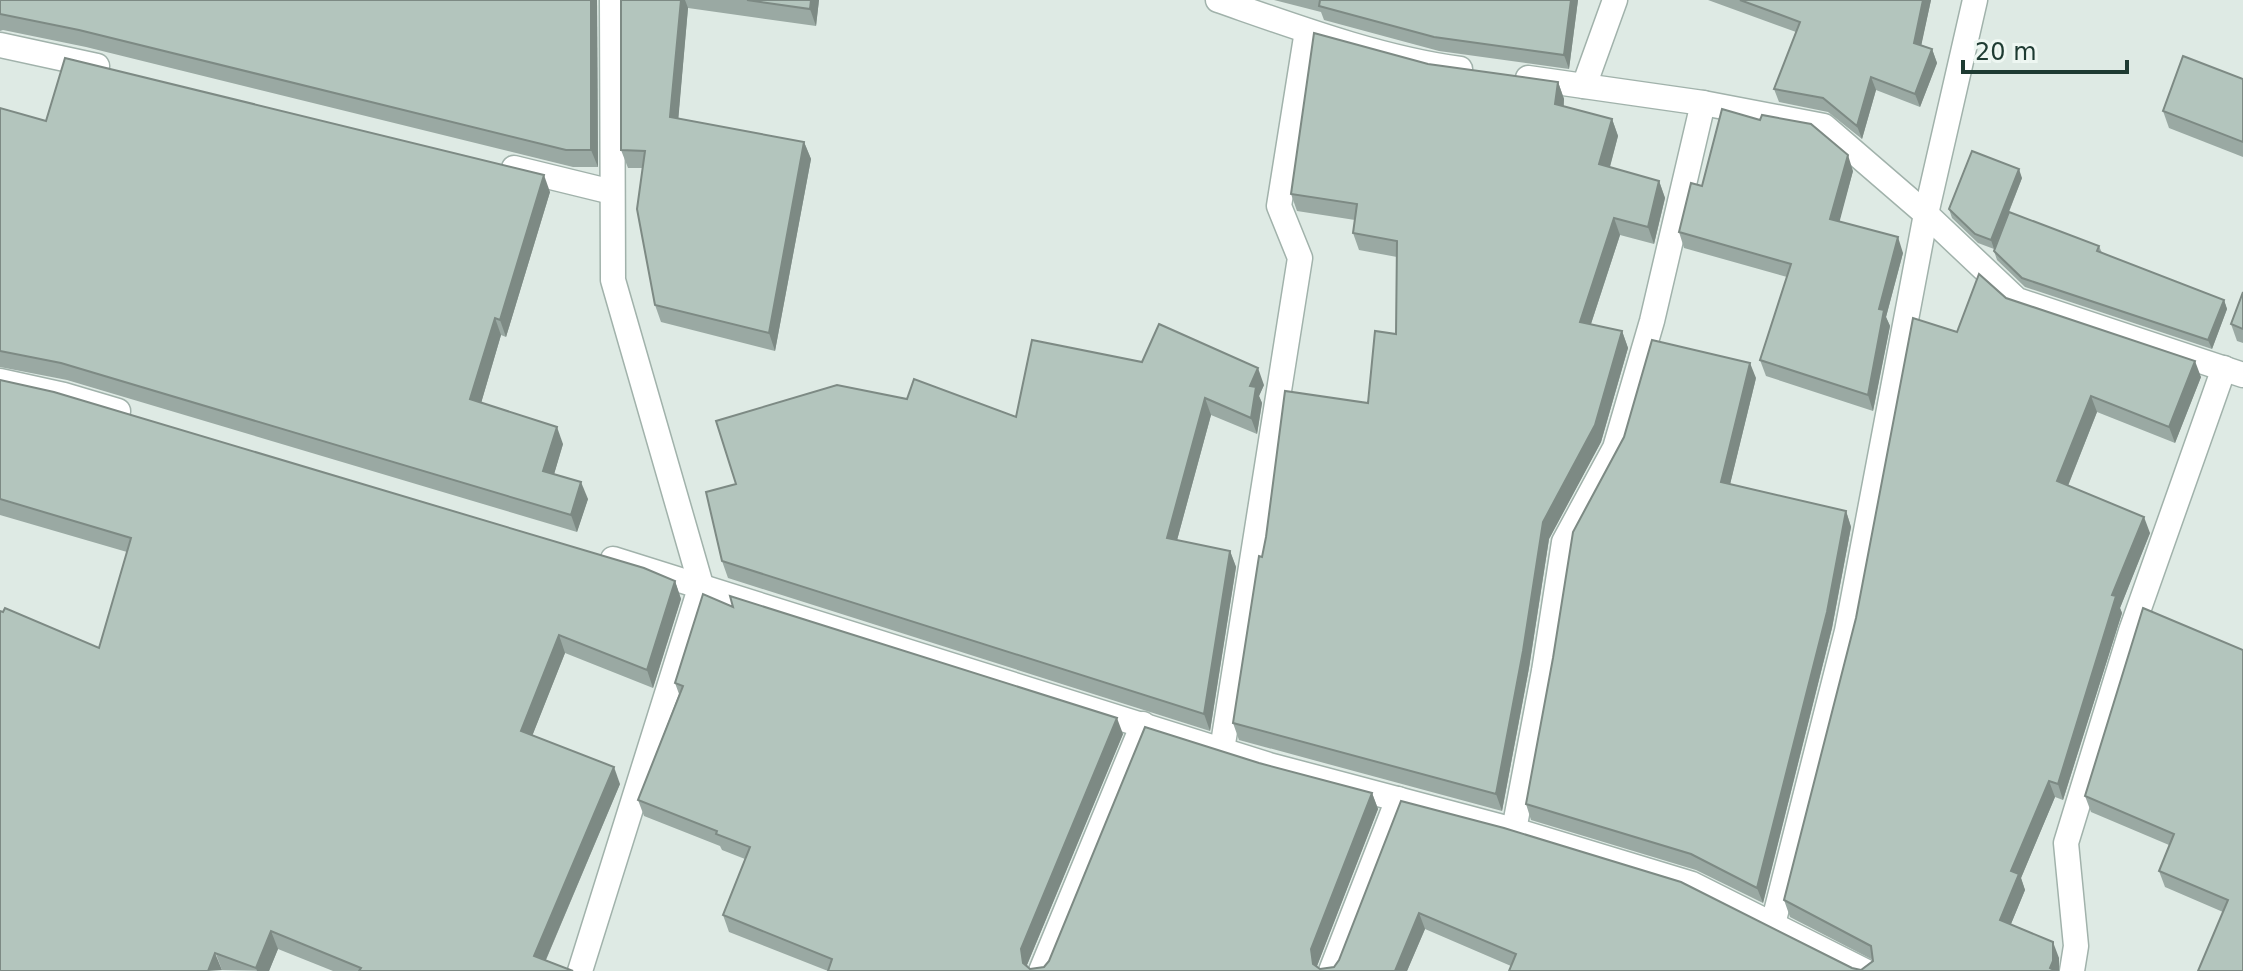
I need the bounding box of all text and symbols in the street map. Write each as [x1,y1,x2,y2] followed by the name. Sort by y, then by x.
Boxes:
[1963,24,2127,74] scale bar
[1975,38,2037,66] text: 20 m

